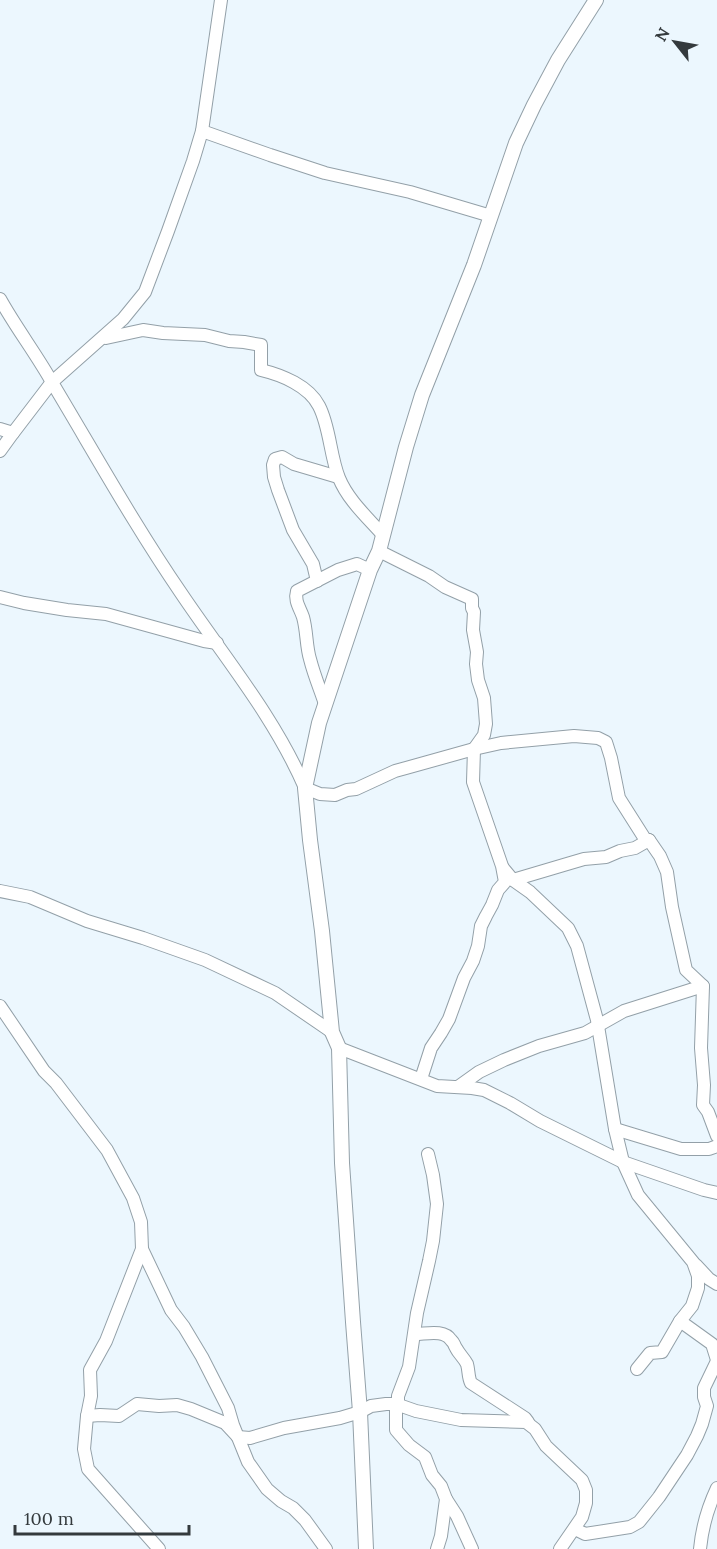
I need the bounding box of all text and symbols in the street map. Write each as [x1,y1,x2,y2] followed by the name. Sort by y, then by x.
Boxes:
[645,12,705,72] north arrow
[650,24,674,45] text: N
[15,1498,189,1536] scale bar
[24,1507,74,1530] text: 100 m

